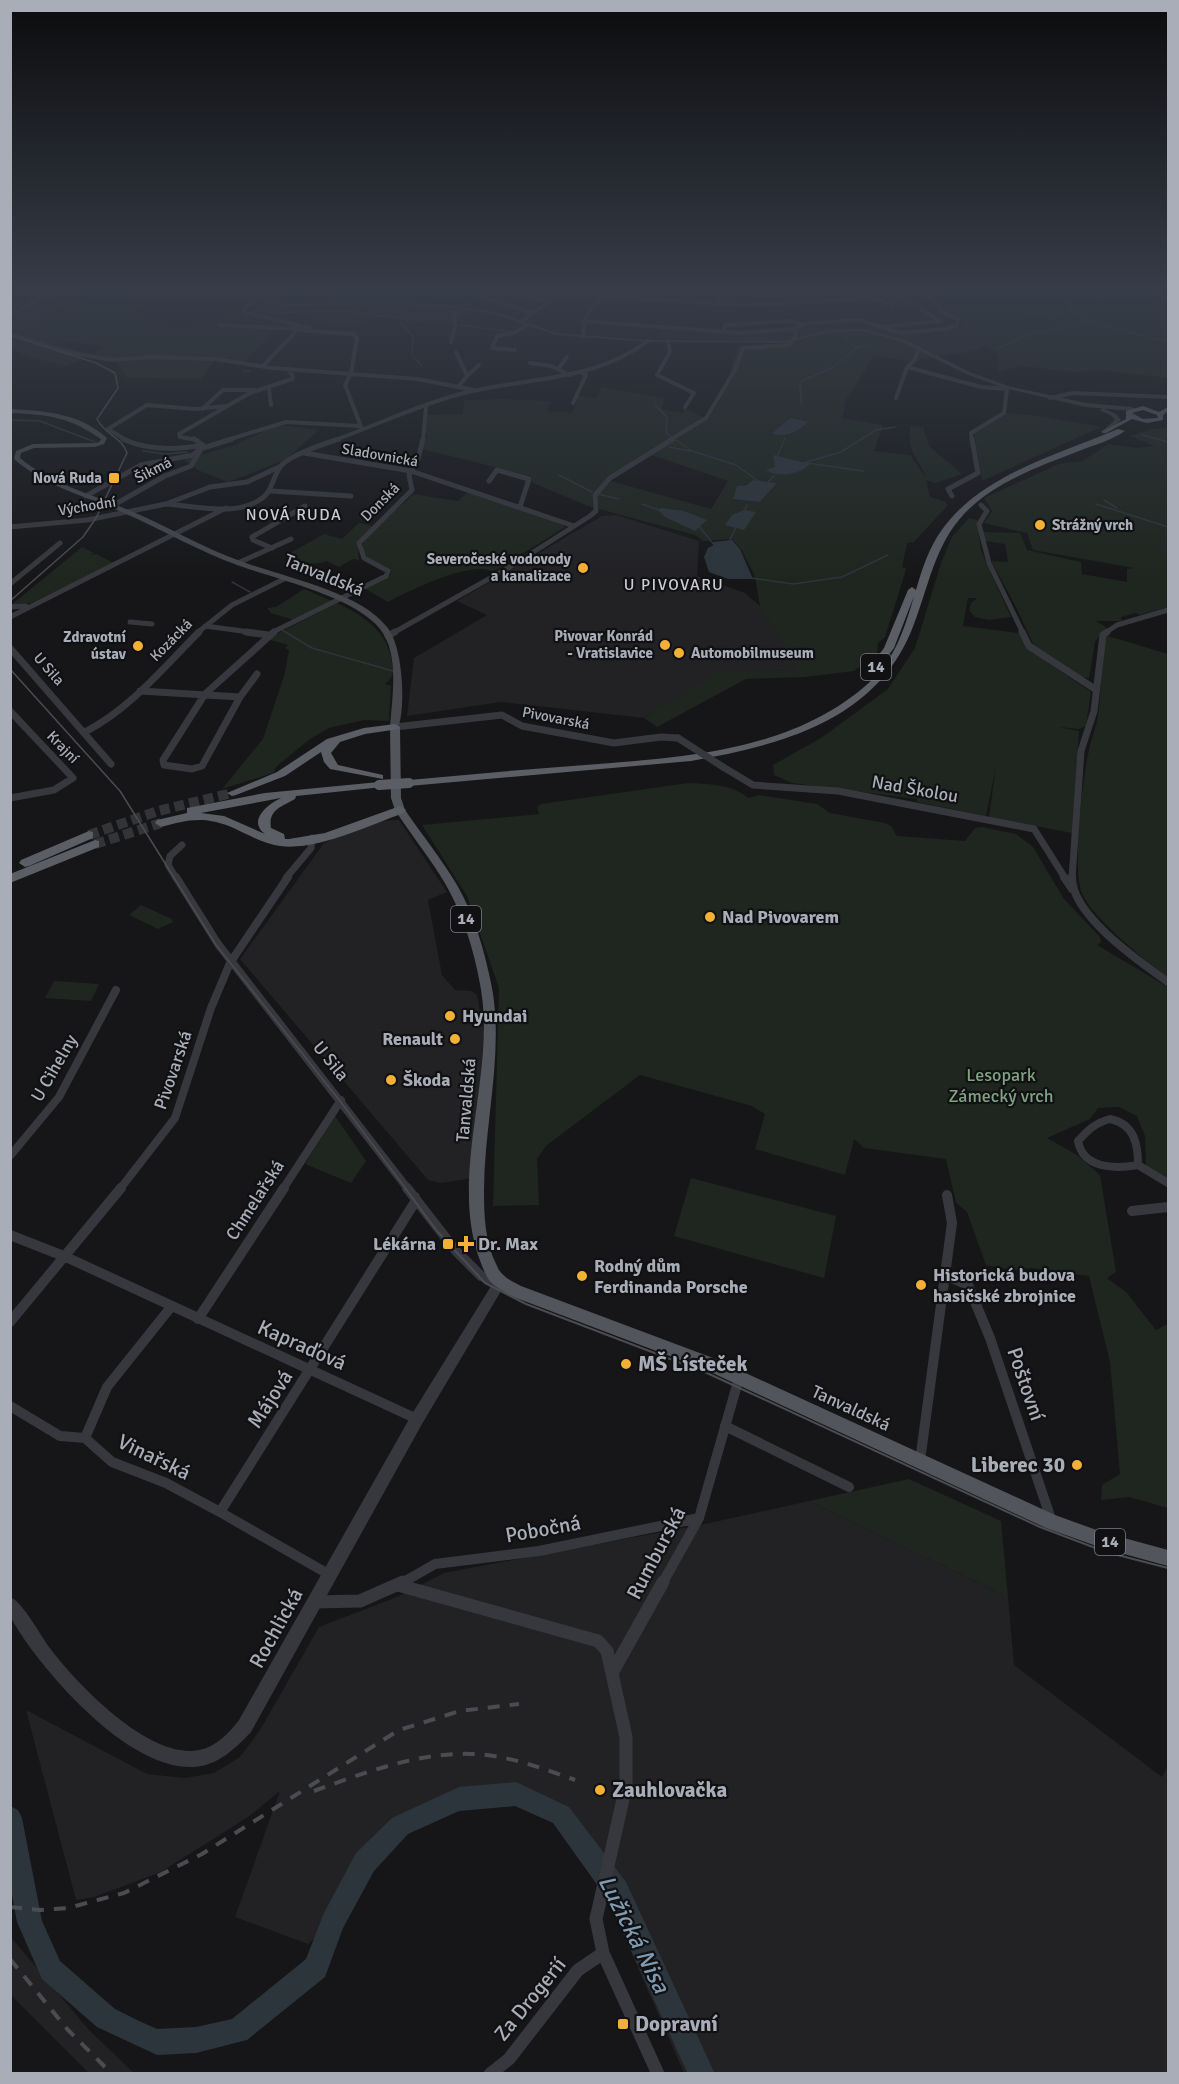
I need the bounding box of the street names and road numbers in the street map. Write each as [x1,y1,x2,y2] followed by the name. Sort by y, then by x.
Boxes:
[340,439,420,471] street label: Sladovnická
[131,452,175,487] street label: Šikmá
[357,479,403,525] street label: Donská
[57,493,117,519] street label: Východní
[281,549,367,601] street label: Tanvaldská
[146,615,196,665] street label: Kozácká
[30,649,68,689] street label: U Sila
[861,654,891,680] road number: 14
[521,703,591,733] street label: Pivovarská
[43,727,83,767] street label: Krajní
[870,771,960,807] street label: Nad Školou
[451,906,481,932] road number: 14
[149,1028,197,1112] street label: Pivovarská
[26,1030,82,1105] street label: U Cihelny
[308,1036,354,1086] street label: U Sila
[451,1057,481,1143] street label: Tanvaldská
[221,1156,289,1244] street label: Chmelařská
[254,1314,350,1376] street label: Kapraďová
[1001,1344,1051,1424] street label: Poštovní
[242,1365,298,1433] street label: Májová
[808,1380,894,1436] street label: Tanvaldská
[113,1428,195,1486] street label: Vinařská
[621,1502,691,1604] street label: Rumburská
[503,1510,583,1548] street label: Pobočná
[1095,1529,1125,1555] road number: 14
[243,1583,309,1673] street label: Rochlická
[489,1952,572,2046] street label: Za Drogerií

